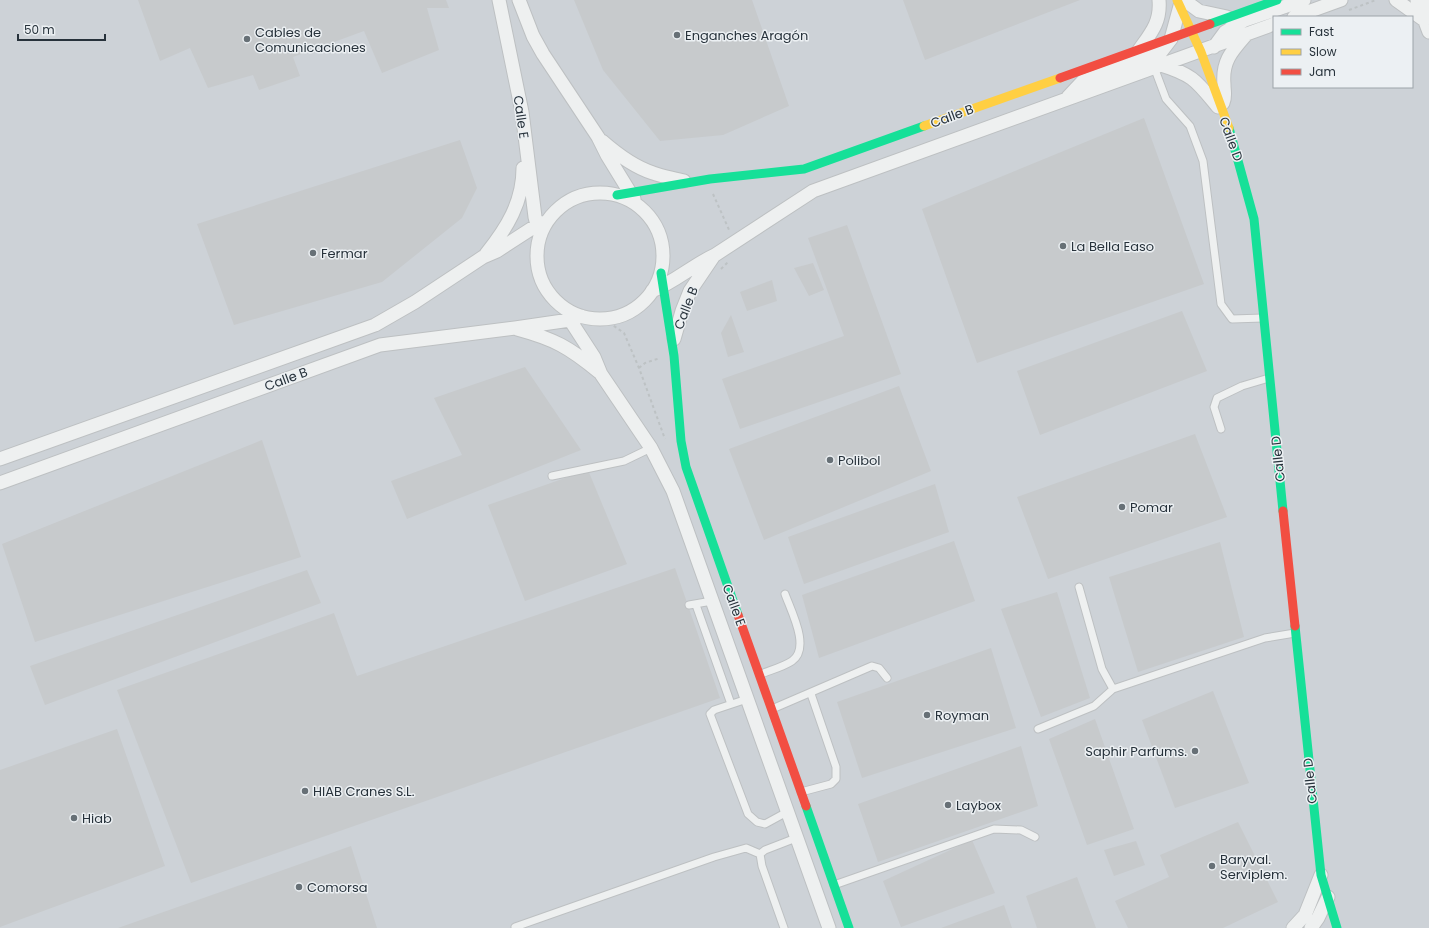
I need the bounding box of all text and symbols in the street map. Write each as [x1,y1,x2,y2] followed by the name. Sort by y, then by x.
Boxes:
[18,16,105,42] scale bar
[1273,16,1413,88] legend
[24,21,55,38] text: 50 m
[255,23,366,57] place label: Cables de Comunicaciones
[1309,23,1334,40] text: Fast
[685,26,808,45] place label: Enganches Aragón
[672,30,682,40] marker: Enganches Aragón
[242,34,252,44] marker: Cables de Comunicaciones
[1309,43,1337,60] text: Slow
[1309,63,1336,80] text: Jam
[509,94,533,140] street label: Calle E
[928,99,976,133] street label: Calle B
[1214,114,1248,164] street label: Calle D
[1071,237,1154,256] place label: La Bella Easo
[1058,241,1068,251] marker: La Bella Easo
[321,244,368,263] place label: Fermar
[308,248,318,258] marker: Fermar
[669,284,703,332] street label: Calle B
[262,362,310,396] street label: Calle B
[1266,435,1290,483] street label: Calle D
[838,451,881,470] place label: Polibol
[825,455,835,465] marker: Polibol
[1130,498,1173,517] place label: Pomar
[1117,502,1127,512] marker: Pomar
[718,581,750,629] street label: Calle E
[935,706,989,725] place label: Royman
[922,710,932,720] marker: Royman
[1085,742,1187,761] place label: Saphir Parfums.
[1190,746,1200,756] marker: Saphir Parfums.
[1298,757,1322,805] street label: Calle D
[313,782,415,801] place label: HIAB Cranes S.L.
[300,786,310,796] marker: HIAB Cranes S.L.
[956,796,1002,815] place label: Laybox
[943,800,953,810] marker: Laybox
[82,809,112,828] place label: Hiab
[69,813,79,823] marker: Hiab
[1220,850,1287,884] place label: Baryval. Serviplem.
[1207,861,1217,871] marker: Baryval. Serviplem.
[307,878,368,897] place label: Comorsa
[294,882,304,892] marker: Comorsa

